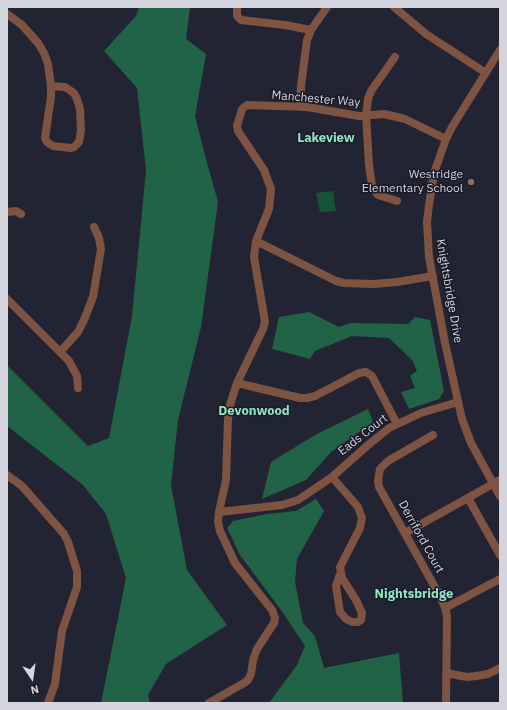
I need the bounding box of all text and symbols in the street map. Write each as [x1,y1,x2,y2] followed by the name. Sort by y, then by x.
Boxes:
[271,88,361,110] street label: Manchester Way
[297,130,355,146] district label: Lakeview
[362,168,463,196] place label: Westridge Elementary School
[466,177,476,187] marker: Westridge Elementary School
[433,238,465,344] street label: Knightsbridge Drive
[218,403,290,419] district label: Devonwood
[335,411,391,459] street label: Eads Court
[395,498,447,576] street label: Derriford Court
[375,586,453,602] district label: Nightsbridge
[12,658,52,698] north arrow
[29,682,40,697] text: N

